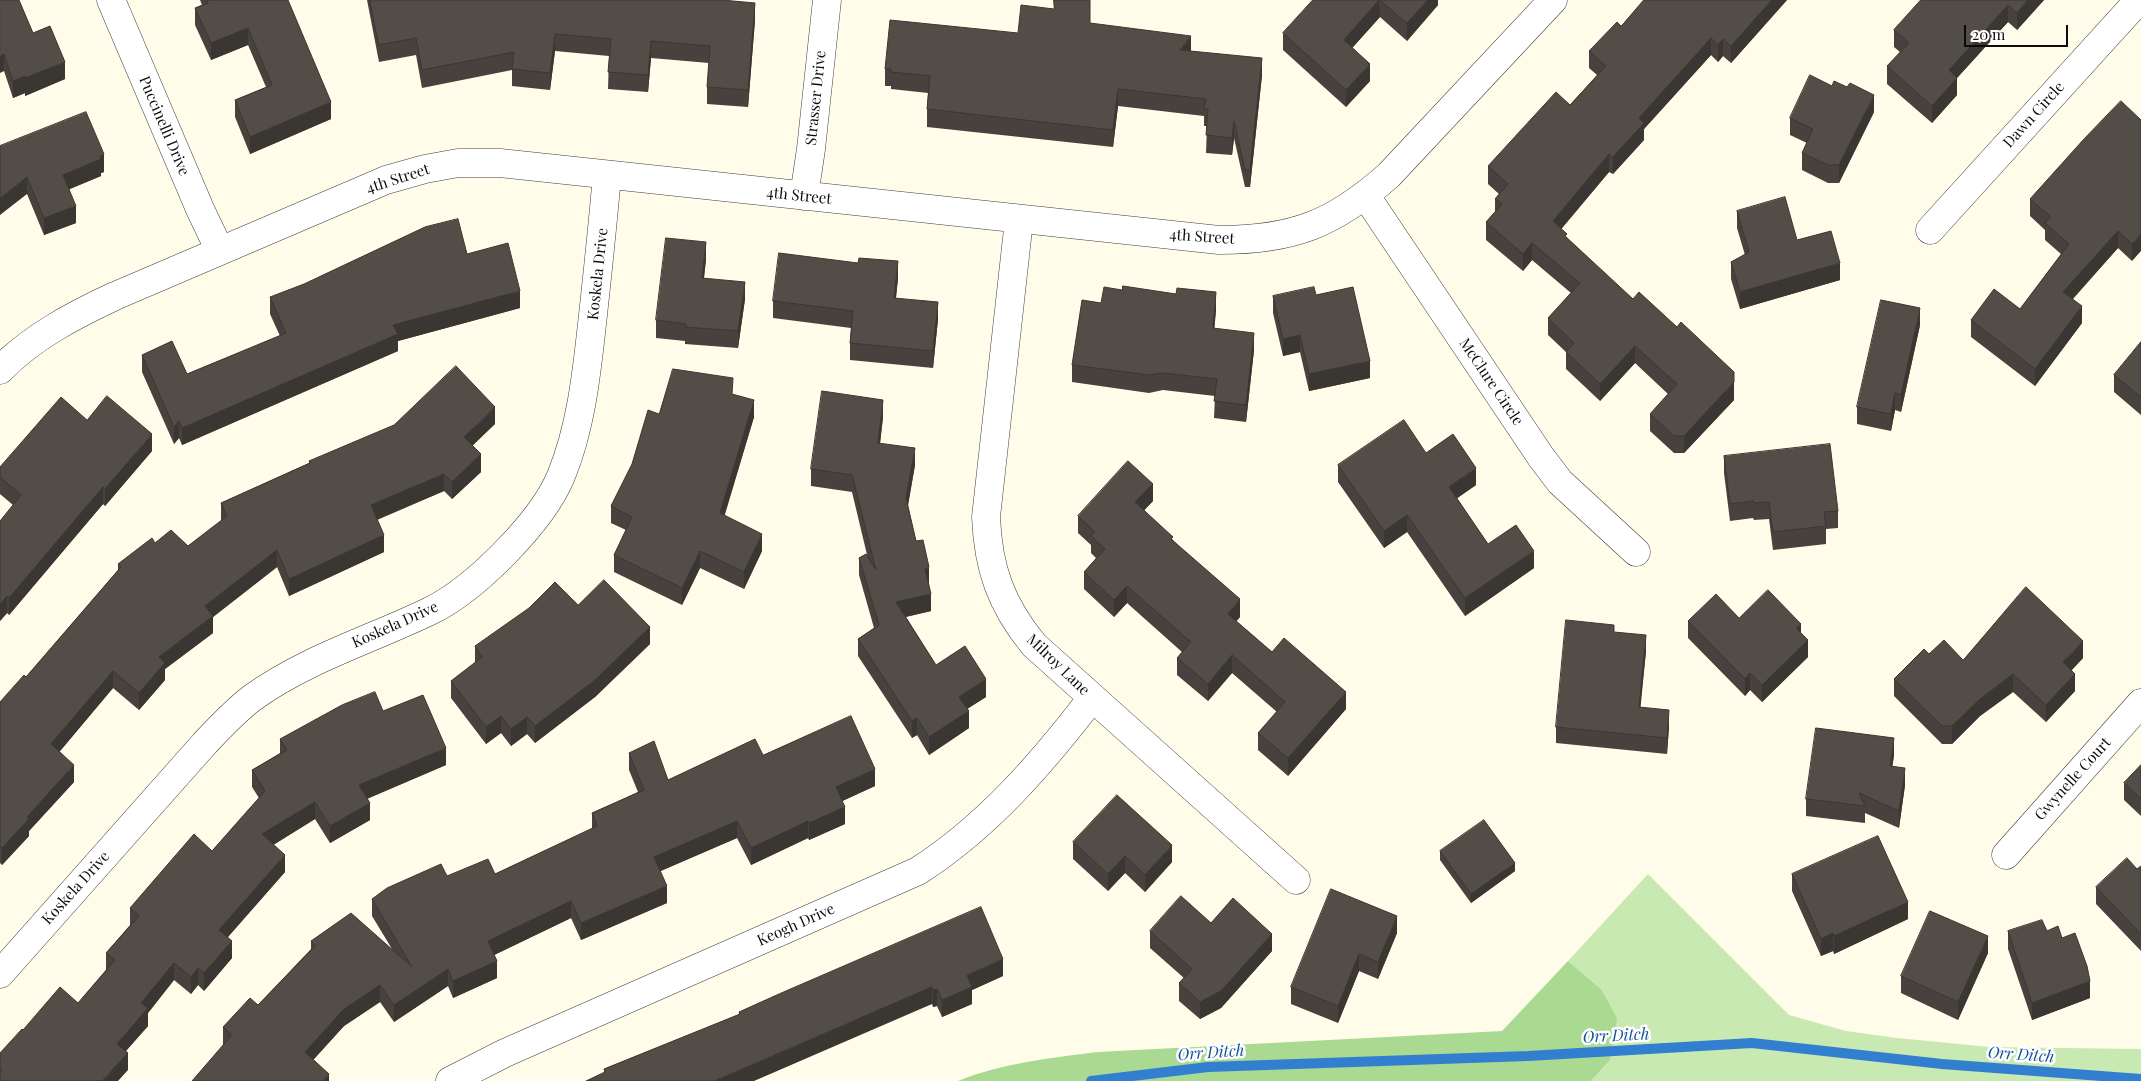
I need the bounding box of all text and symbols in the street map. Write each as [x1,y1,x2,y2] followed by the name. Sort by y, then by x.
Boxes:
[1966,15,2070,47] scale bar
[1972,24,2005,44] text: 20 m
[802,49,830,147] street label: Strasser Drive
[135,74,193,178] street label: Puccinelli Drive
[2000,78,2068,152] street label: Dawn Circle
[364,160,432,198] street label: 4th Street
[765,184,833,208] street label: 4th Street
[1169,226,1235,248] street label: 4th Street
[584,227,612,321] street label: Koskela Drive
[1455,335,1527,429] street label: McClure Circle
[349,598,441,652] street label: Koskela Drive
[1023,631,1093,699] street label: Milroy Lane
[2031,734,2115,824] street label: Gwynelle Court
[38,848,114,928] street label: Koskela Drive
[755,900,837,950] street label: Keogh Drive
[1582,1025,1650,1047] water label: Orr Ditch
[1177,1041,1245,1065] water label: Orr Ditch
[1987,1043,2055,1067] water label: Orr Ditch

